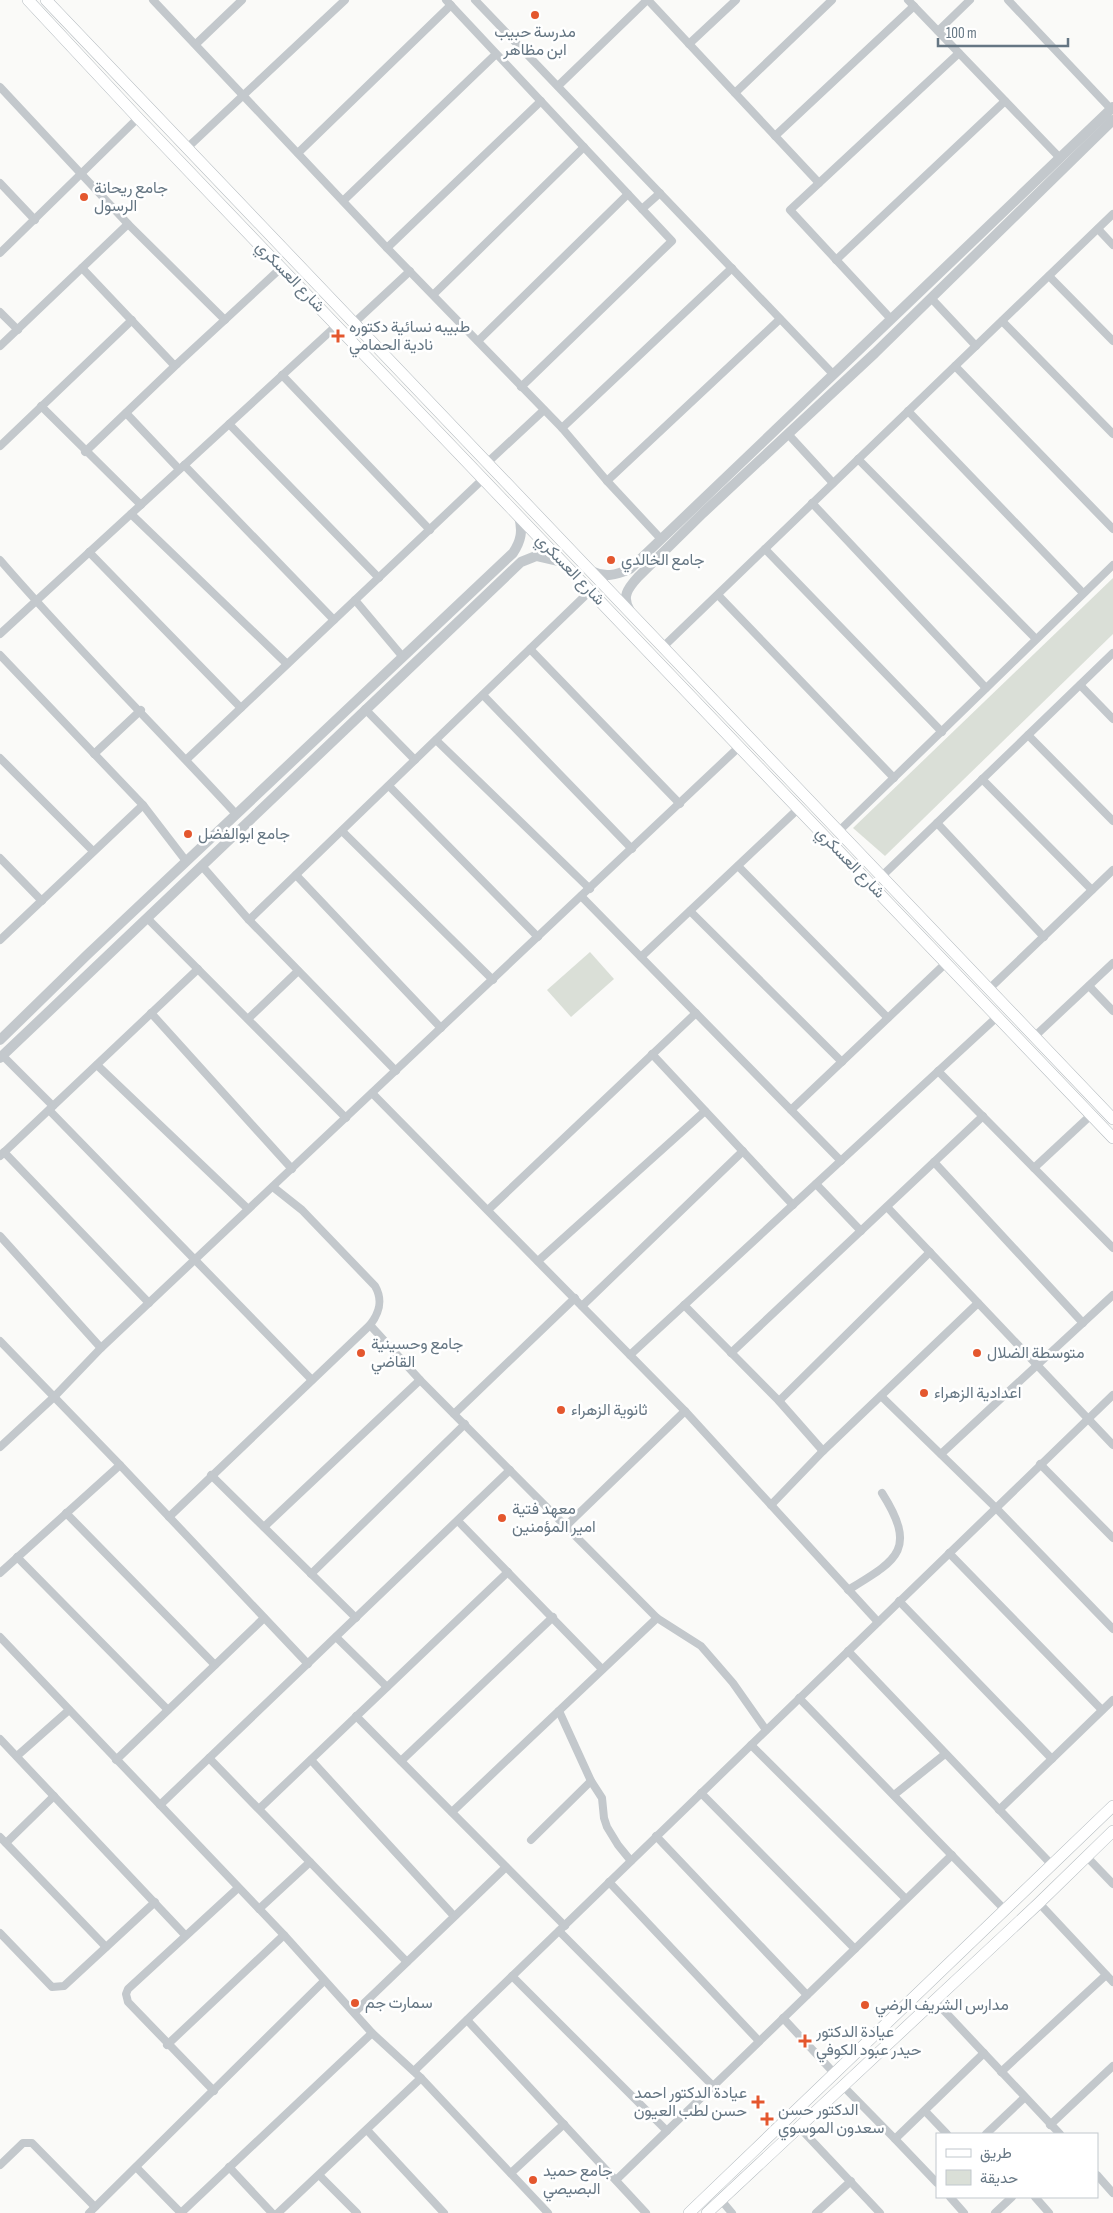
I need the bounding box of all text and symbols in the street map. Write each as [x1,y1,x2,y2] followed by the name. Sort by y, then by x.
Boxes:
[529,9,541,21] marker: مدرسة حبيب ابن مظاهر
[938,15,1068,47] scale bar
[494,23,576,60] place label: مدرسة حبيب ابن مظاهر
[946,24,977,43] text: 100 m
[94,179,168,216] place label: جامع ريحانة الرسول
[78,191,90,203] marker: جامع ريحانة الرسول
[249,238,329,319] street label: شارع العسكري
[349,318,470,358] place label: طبيبه نسائية دكتوره نادية الحمامي
[331,329,345,343] marker: طبيبه نسائية دكتوره نادية الحمامي
[529,531,609,612] street label: شارع العسكري
[621,551,705,573] place label: جامع الخالدي
[605,554,617,566] marker: جامع الخالدي
[809,824,889,905] street label: شارع العسكري
[198,825,290,845] place label: جامع ابوالفضل
[182,828,194,840] marker: جامع ابوالفضل
[371,1335,464,1375] place label: جامع وحسينية القاضي
[987,1344,1085,1363] place label: متوسطة الضلال
[355,1347,367,1359] marker: جامع وحسينية القاضي
[971,1347,983,1359] marker: متوسطة الضلال
[934,1384,1021,1403] place label: اعدادية الزهراء
[918,1387,930,1399] marker: اعدادية الزهراء
[571,1401,648,1420] place label: ثانوية الزهراء
[555,1404,567,1416] marker: ثانوية الزهراء
[512,1500,596,1537] place label: معهد فتية امير المؤمنين
[496,1512,508,1524] marker: معهد فتية امير المؤمنين
[365,1994,433,2013] place label: سمارت جم
[875,1996,1009,2018] place label: مدارس الشريف الرضي
[349,1997,361,2009] marker: سمارت جم
[859,1999,871,2011] marker: مدارس الشريف الرضي
[815,2023,922,2063] place label: عيادة الدكتور حيدر عبود الكوفي
[798,2034,812,2048] marker: عيادة الدكتور حيدر عبود الكوفي
[634,2084,747,2121] place label: عيادة الدكتور احمد حسن لطب العيون
[751,2095,765,2109] marker: عيادة الدكتور احمد حسن لطب العيون
[778,2101,884,2141] place label: الدكتور حسن سعدون الموسوي
[760,2112,774,2126] marker: الدكتور حسن سعدون الموسوي
[936,2133,1098,2198] legend
[980,2144,1012,2163] text: طريق
[543,2162,613,2202] place label: جامع حميد البصيصي
[980,2169,1018,2188] text: حديقة
[527,2174,539,2186] marker: جامع حميد البصيصي

